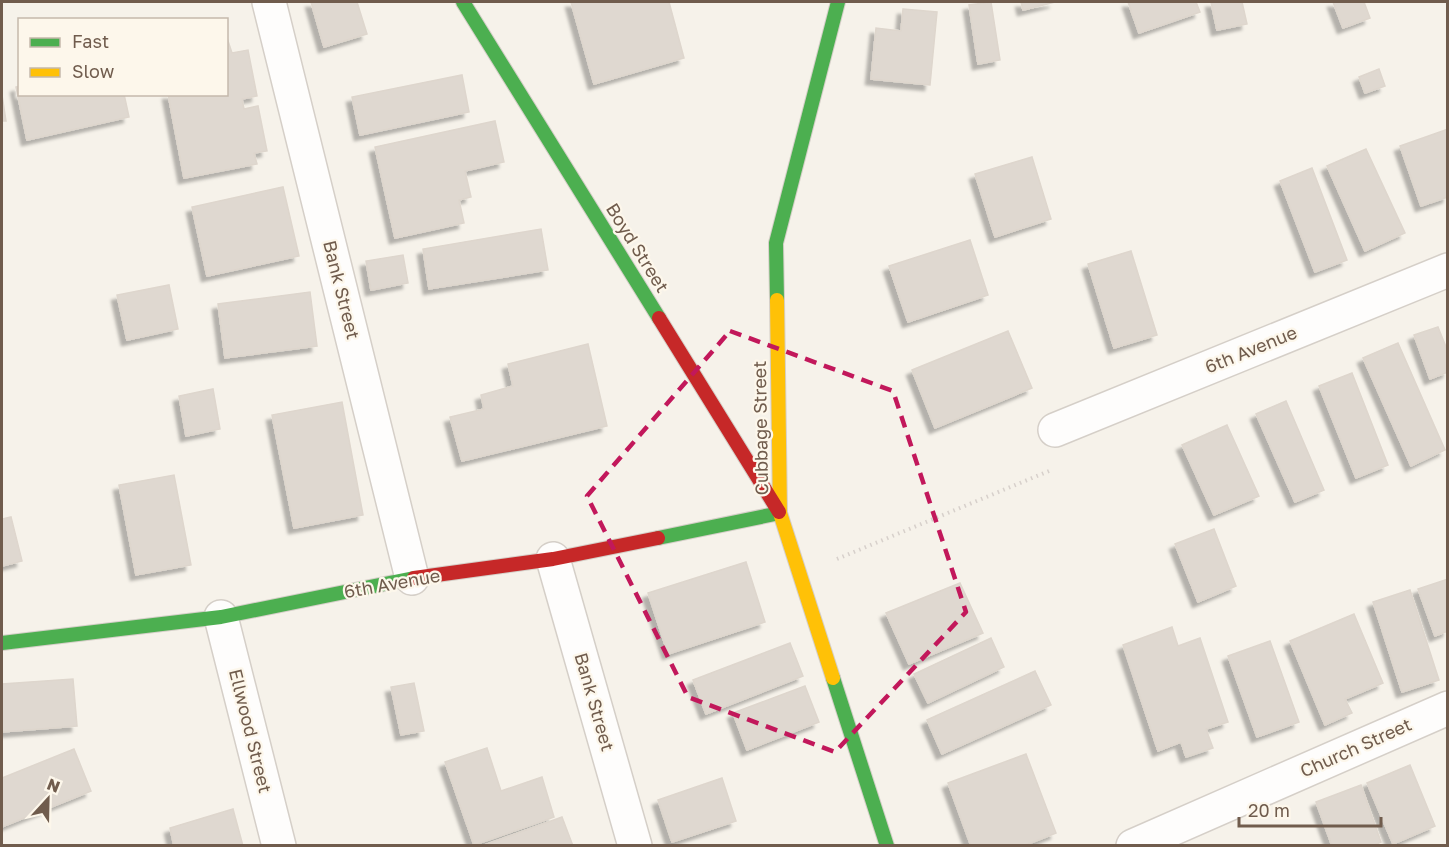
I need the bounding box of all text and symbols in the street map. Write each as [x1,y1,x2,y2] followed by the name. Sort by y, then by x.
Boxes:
[18,18,228,96] legend
[72,30,109,52] text: Fast
[72,60,115,82] text: Slow
[602,199,674,296] street label: Boyd Street
[319,238,365,342] street label: Bank Street
[1201,321,1300,377] street label: 6th Avenue
[748,360,772,496] street label: Cubbage Street
[342,564,442,602] street label: 6th Avenue
[570,650,619,753] street label: Bank Street
[225,666,277,795] street label: Ellwood Street
[1296,713,1415,781] street label: Church Street
[18,769,78,829] north arrow
[44,774,63,797] text: N
[1239,790,1382,828] scale bar
[1248,799,1290,821] text: 20 m

